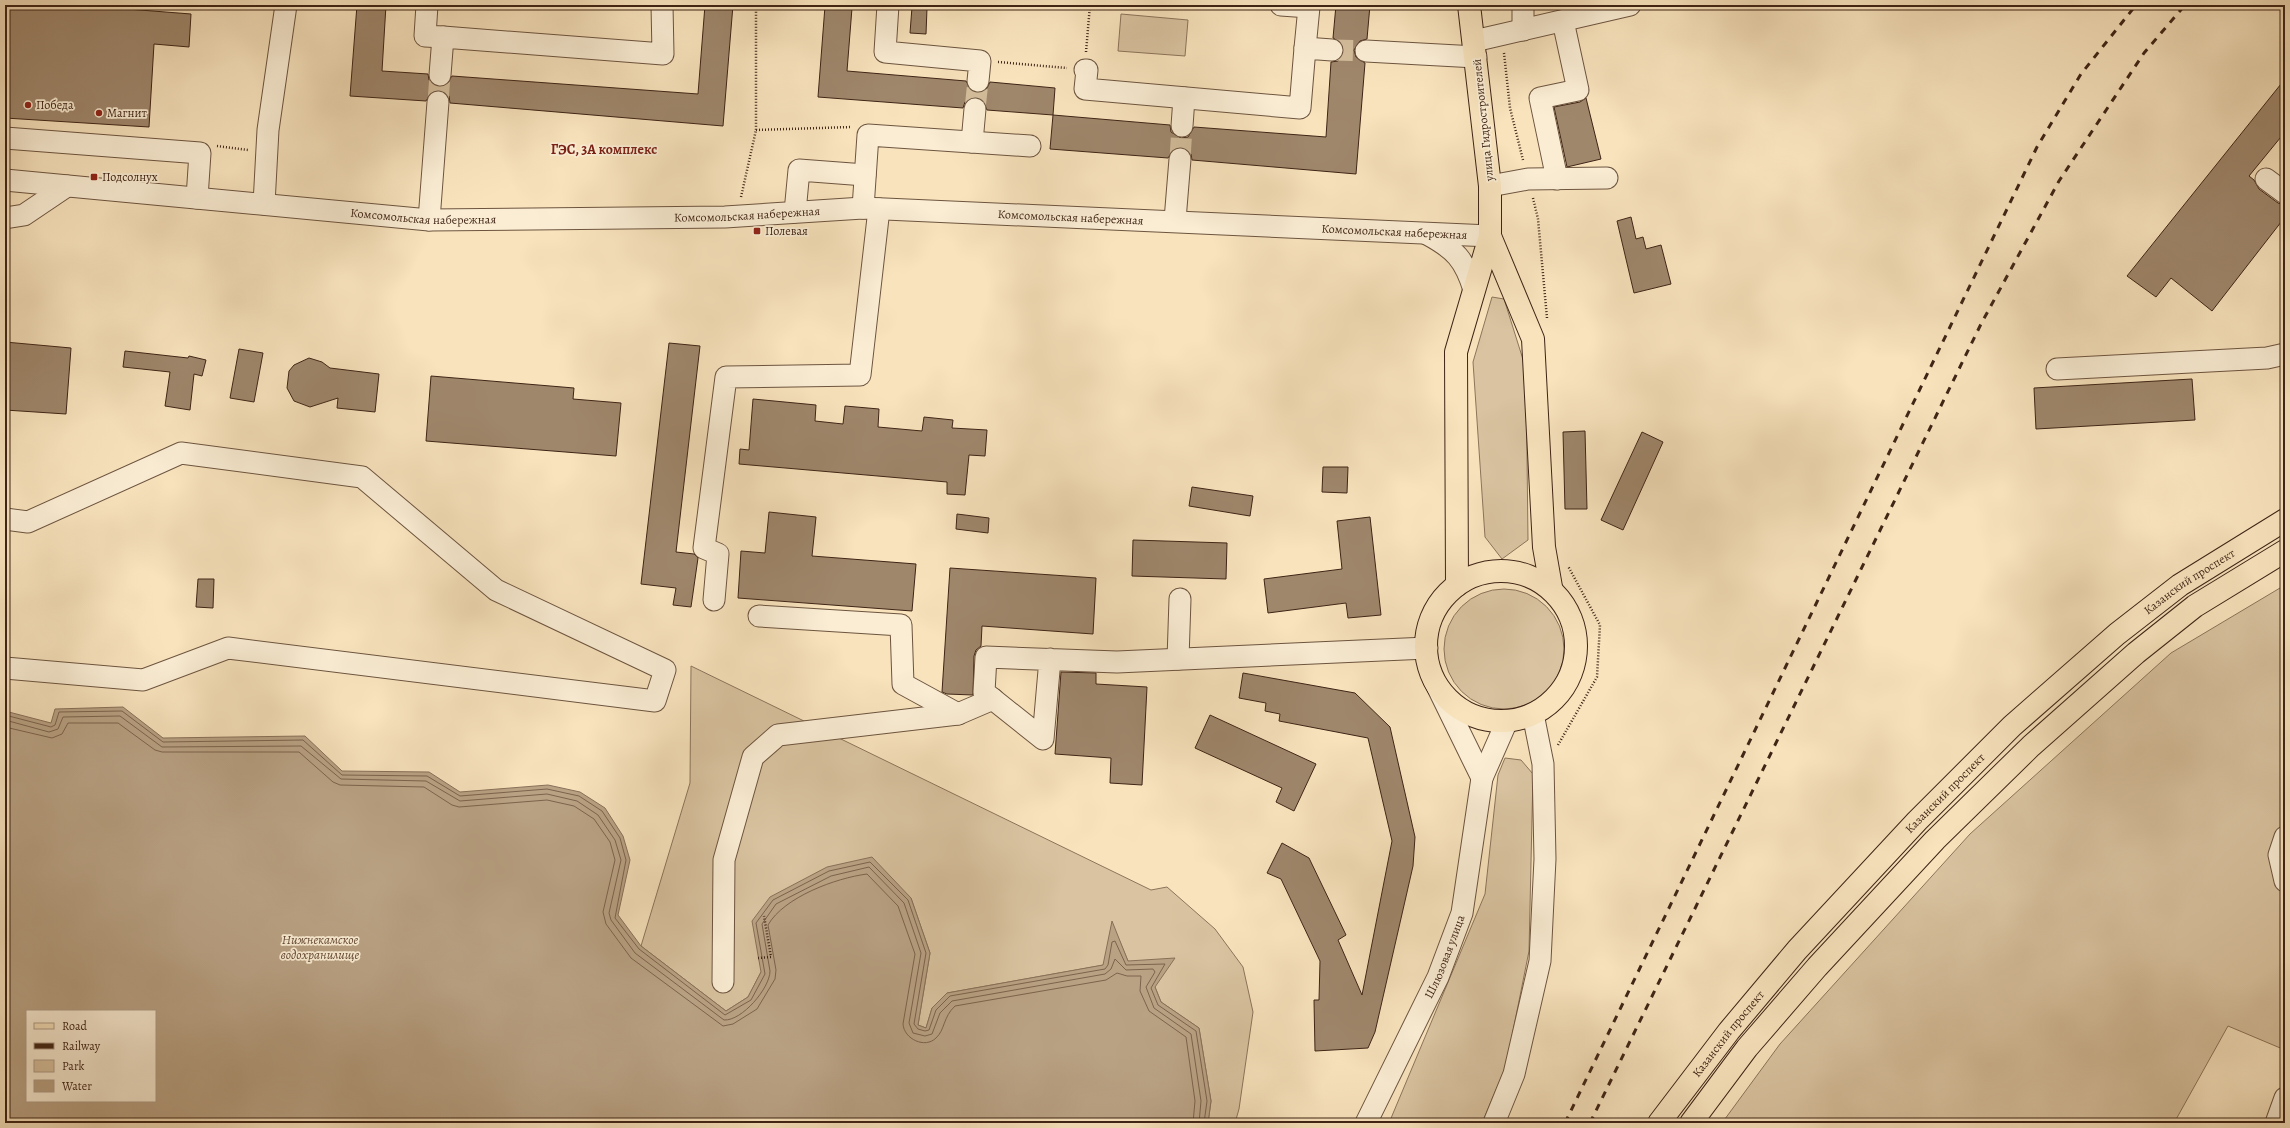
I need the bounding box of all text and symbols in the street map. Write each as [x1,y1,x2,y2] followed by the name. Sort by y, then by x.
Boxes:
[1469,58,1497,183] street label: улица Гидростроителей
[36,97,74,113] place label: Победа
[23,100,33,110] marker: Победа
[107,105,148,121] place label: Магнит
[94,108,104,118] marker: Магнит
[551,140,657,159] district label: ГЭС, 3А комплекс
[102,169,158,185] place label: Подсолнух
[89,172,99,182] marker: Подсолнух
[674,203,821,226] street label: Комсомольская набережная
[350,205,496,228] street label: Комсомольская набережная
[997,206,1144,229] street label: Комсомольская набережная
[1321,220,1468,243] street label: Комсомольская набережная
[765,223,808,239] place label: Полевая
[752,226,762,236] marker: Полевая
[2141,545,2239,618] street label: Казанский проспект
[1902,749,1989,837] street label: Казанский проспект
[1421,912,1469,1001] street label: Шлюзовая улица
[281,931,360,963] water label: Нижнекамское водохранилище
[1689,986,1768,1080] street label: Казанский проспект
[26,1010,156,1102] legend
[62,1018,88,1034] text: Road
[62,1038,101,1054] text: Railway
[62,1058,85,1074] text: Park
[61,1078,92,1094] text: Water

